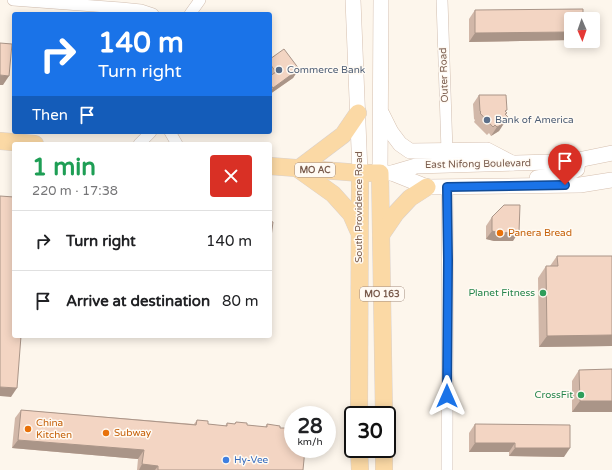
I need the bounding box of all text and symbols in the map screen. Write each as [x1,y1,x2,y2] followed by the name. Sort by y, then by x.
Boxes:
[564,12,600,48] north arrow
[564,12,600,48] map controls
[98,26,184,60] text: 140 m
[32,28,84,80] icon: right
[437,47,451,103] street label: Outer Road
[98,60,182,82] text: Turn right
[287,64,366,76] place label: Commerce Bank
[274,65,284,75] marker: Commerce Bank
[76,104,98,126] icon: arrive
[32,106,68,124] text: Then
[495,114,574,126] place label: Bank of America
[482,115,492,125] marker: Bank of America
[548,144,582,185] pin
[554,150,576,172] icon: arrive
[353,151,365,263] street label: South Providence Road
[32,153,96,182] text: 1 min
[210,155,252,197] button: close
[425,157,531,171] street label: East Nifong Boulevard
[295,163,335,177] road number: MO AC
[32,183,118,199] text: 220 m · 17:38
[508,227,572,239] place label: Panera Bread
[495,228,505,238] marker: Panera Bread
[32,230,54,252] icon: right
[66,232,136,250] text: Turn right
[206,232,252,250] text: 140 m
[360,287,404,301] road number: MO 163
[468,287,535,299] place label: Planet Fitness
[538,288,548,298] marker: Planet Fitness
[32,290,54,312] icon: arrive
[66,292,210,310] text: Arrive at destination
[222,292,259,310] text: 80 m
[426,375,468,417] position arrow
[535,389,573,401] place label: CrossFit
[576,390,586,400] marker: CrossFit
[344,406,396,458] speed limit sign: 30
[297,415,323,439] text: 28
[36,417,72,441] place label: China Kitchen
[23,424,33,434] marker: China Kitchen
[114,427,152,439] place label: Subway
[101,428,111,438] marker: Subway
[297,436,323,448] text: km/h
[234,454,269,466] place label: Hy-Vee
[221,455,231,465] marker: Hy-Vee

